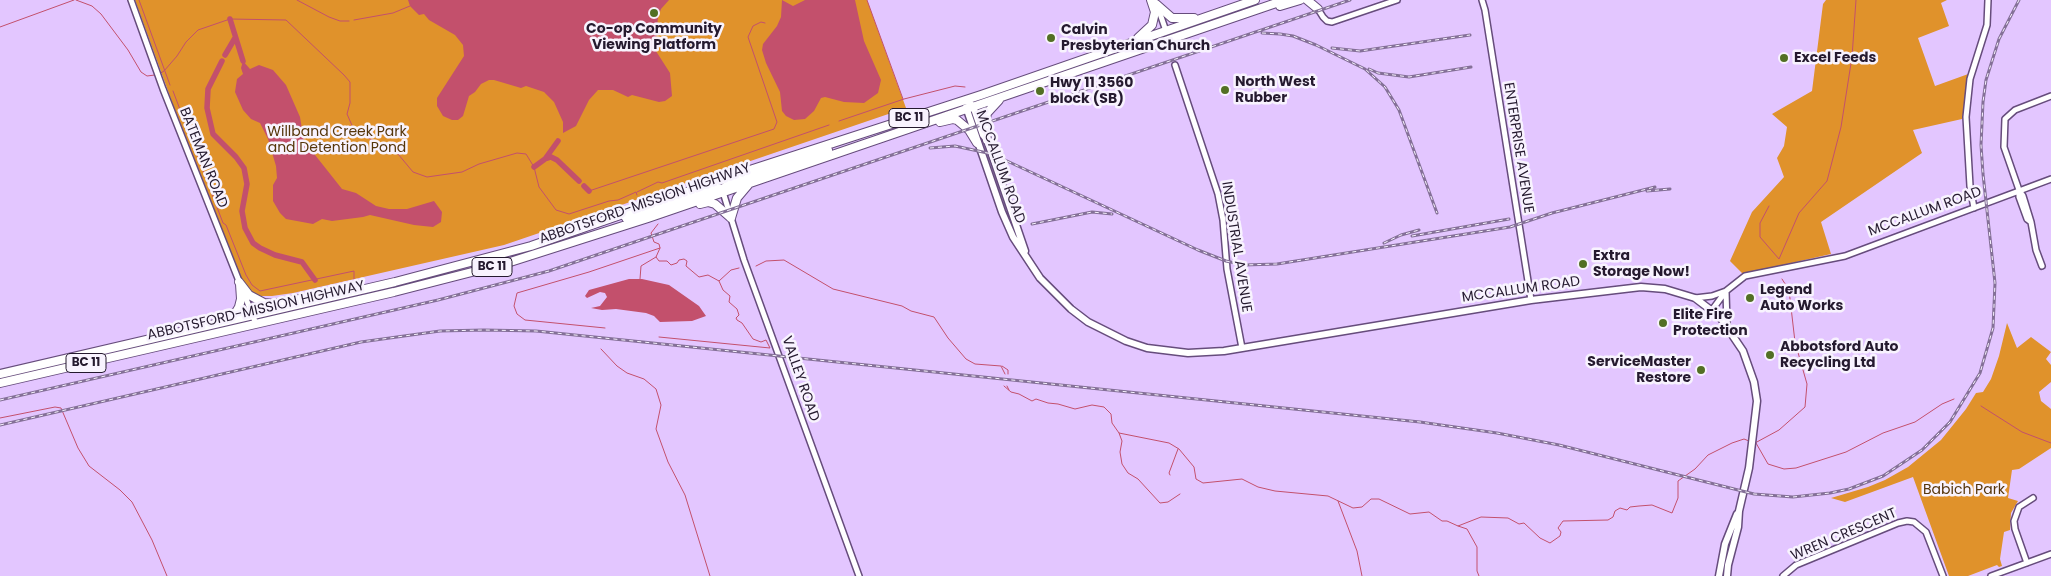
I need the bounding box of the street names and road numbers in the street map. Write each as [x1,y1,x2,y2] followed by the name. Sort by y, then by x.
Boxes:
[1499,81,1537,215] street label: ENTERPRISE AVENUE
[175,105,231,211] street label: BATEMAN ROAD
[972,108,1028,226] street label: MCCALLUM ROAD
[889,109,929,128] road number: BC 11
[537,160,753,248] street label: ABBOTSFORD-MISSION HIGHWAY
[1217,180,1255,314] street label: INDUSTRIAL AVENUE
[1866,184,1984,240] street label: MCCALLUM ROAD
[472,258,512,276] road number: BC 11
[1461,273,1581,307] street label: MCCALLUM ROAD
[146,278,366,344] street label: ABBOTSFORD-MISSION HIGHWAY
[778,334,822,424] street label: VALLEY ROAD
[66,353,106,372] road number: BC 11
[1789,505,1899,565] street label: WREN CRESCENT

